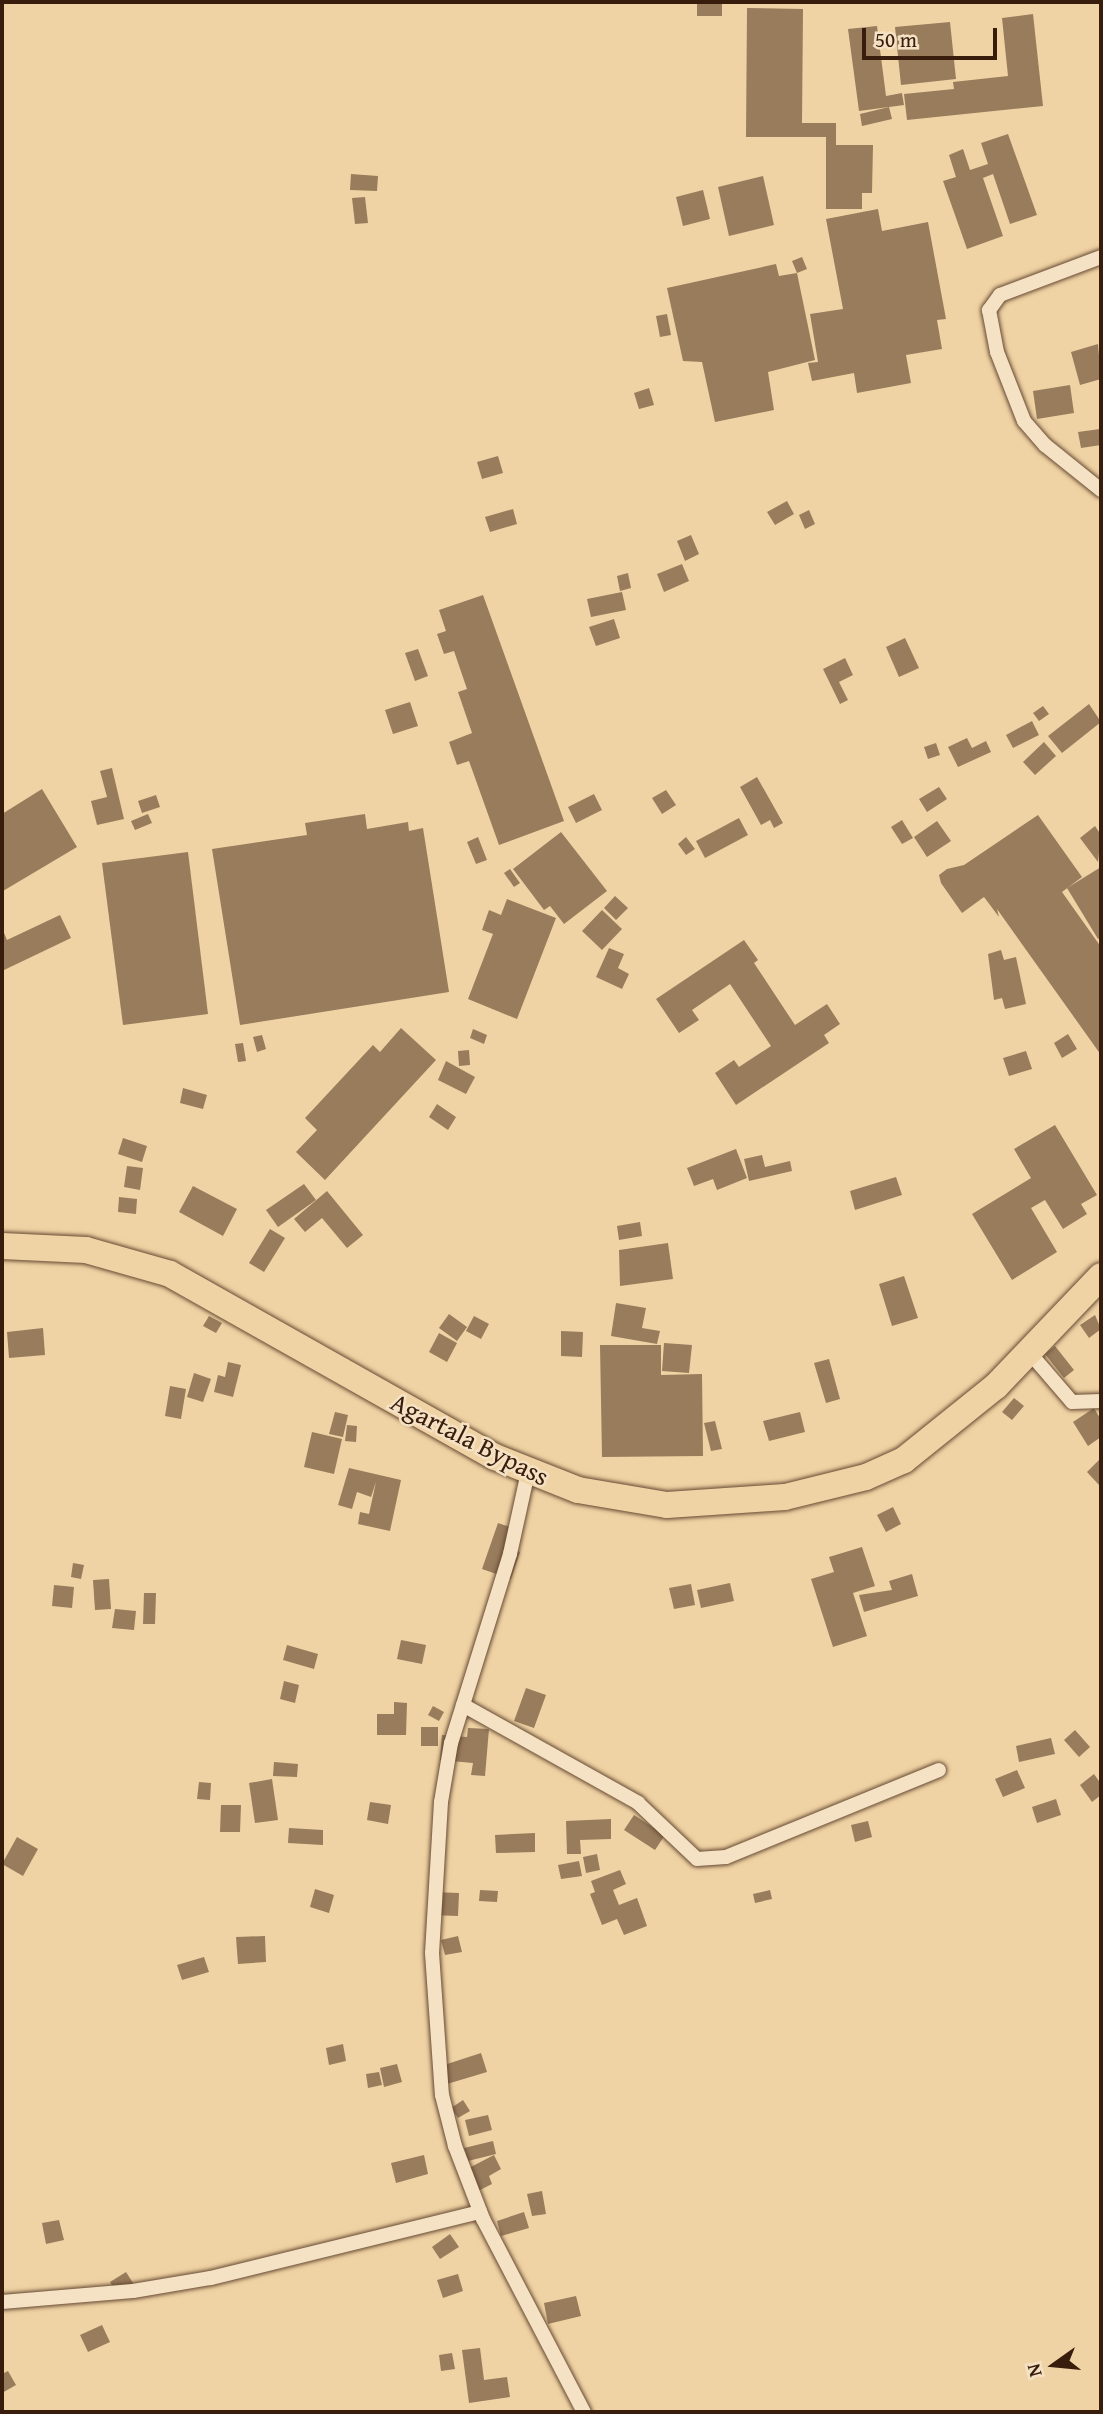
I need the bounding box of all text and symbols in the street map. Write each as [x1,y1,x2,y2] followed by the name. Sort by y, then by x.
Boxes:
[865,14,1000,58] scale bar
[875,24,917,55] text: 50 m
[386,1386,554,1492] street label: Agartala Bypass
[1019,2330,1089,2400] north arrow
[1019,2361,1049,2380] text: N

